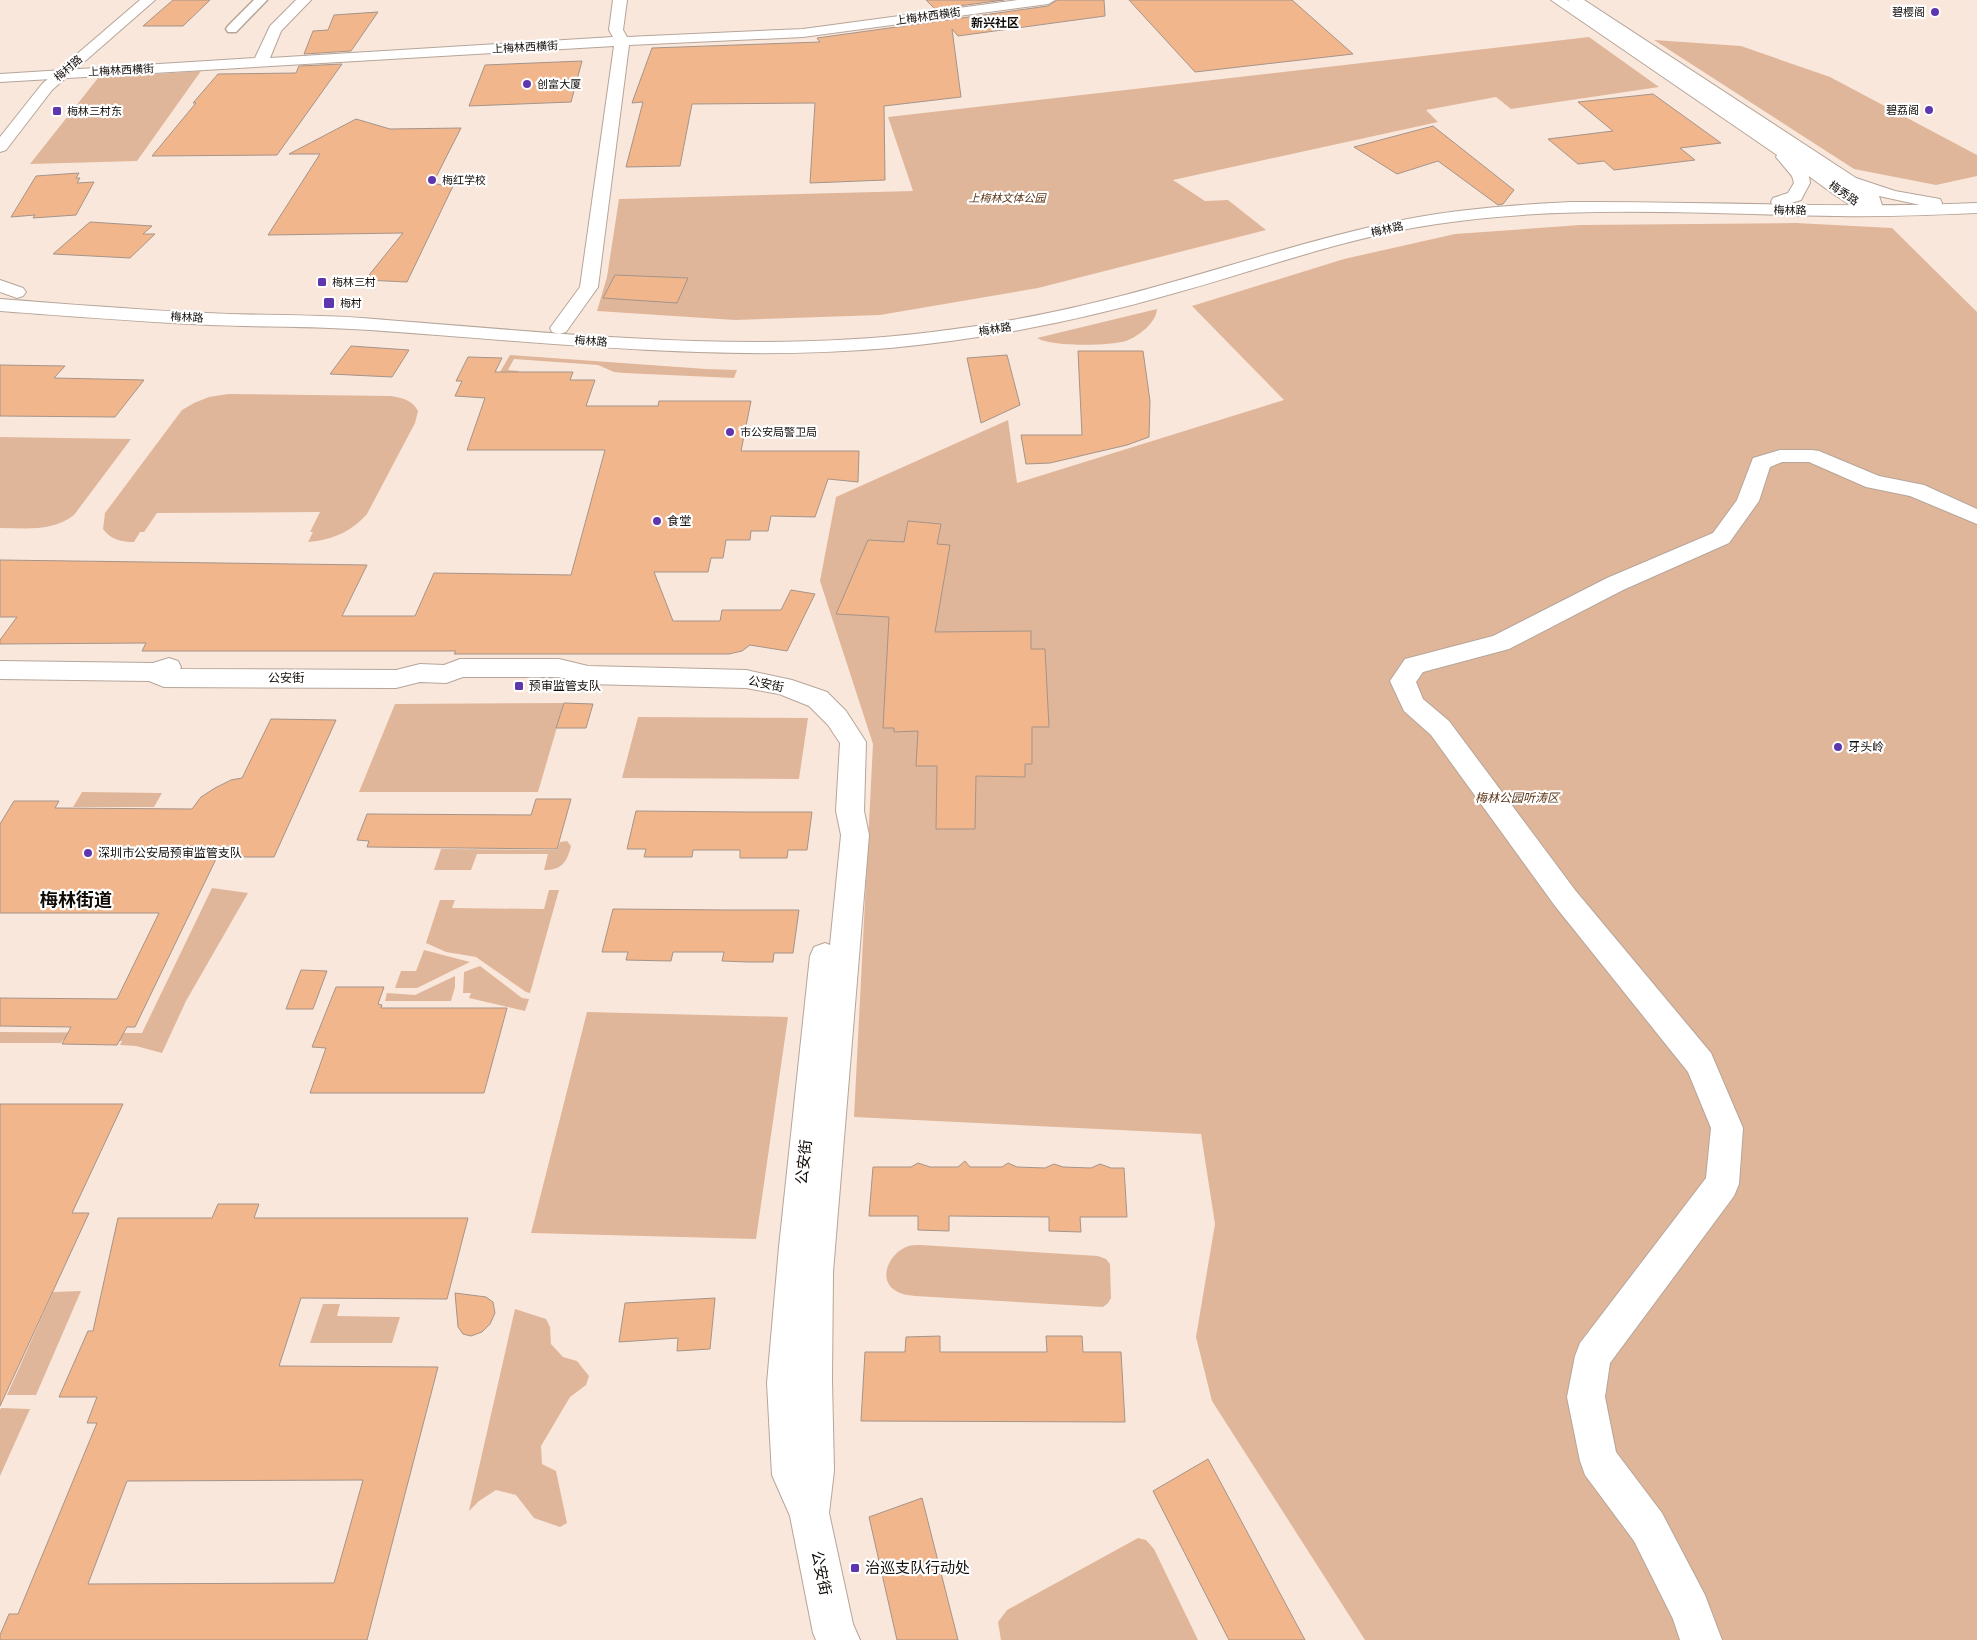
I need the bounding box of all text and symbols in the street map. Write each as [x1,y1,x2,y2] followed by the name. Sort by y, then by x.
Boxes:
[894,4,962,28] street label: 上梅林西横街
[1892,5,1925,19] place label: 碧樱阁
[1929,6,1941,18] marker: 碧樱阁
[971,15,1019,30] district label: 新兴社区
[492,38,558,56] street label: 上梅林西横街
[51,52,85,84] street label: 梅村路
[88,61,154,79] street label: 上梅林西横街
[537,77,581,91] place label: 创富大厦
[521,78,533,90] marker: 创富大厦
[1886,103,1919,117] place label: 碧荔阁
[67,104,122,118] place label: 梅林三村东
[1923,104,1935,116] marker: 碧荔阁
[51,105,63,117] marker: 梅林三村东
[442,173,486,187] place label: 梅红学校
[426,174,438,186] marker: 梅红学校
[1826,178,1862,208] street label: 梅秀路
[969,191,1047,205] park label: 上梅林文体公园
[1773,203,1807,217] street label: 梅林路
[1369,218,1405,240] street label: 梅林路
[332,275,376,289] place label: 梅林三村
[316,276,328,288] marker: 梅林三村
[322,296,336,310] marker: 梅村
[340,296,362,310] place label: 梅村
[170,309,204,325] street label: 梅林路
[978,320,1012,338] street label: 梅林路
[574,333,608,349] street label: 梅林路
[740,425,817,439] place label: 市公安局警卫局
[724,426,736,438] marker: 市公安局警卫局
[667,513,691,528] place label: 食堂
[651,515,663,527] marker: 食堂
[268,670,304,685] street label: 公安街
[747,672,785,695] street label: 公安街
[529,678,601,693] place label: 预审监管支队
[513,680,525,692] marker: 预审监管支队
[1848,739,1884,754] place label: 牙头岭
[1832,741,1844,753] marker: 牙头岭
[1475,790,1561,805] park label: 梅林公园听涛区
[98,845,242,860] place label: 深圳市公安局预审监管支队
[82,847,94,859] marker: 深圳市公安局预审监管支队
[40,888,112,911] district label: 梅林街道
[792,1139,815,1185] street label: 公安街
[808,1549,835,1597] street label: 公安街
[865,1558,970,1577] place label: 治巡支队行动处
[849,1562,861,1574] marker: 治巡支队行动处

